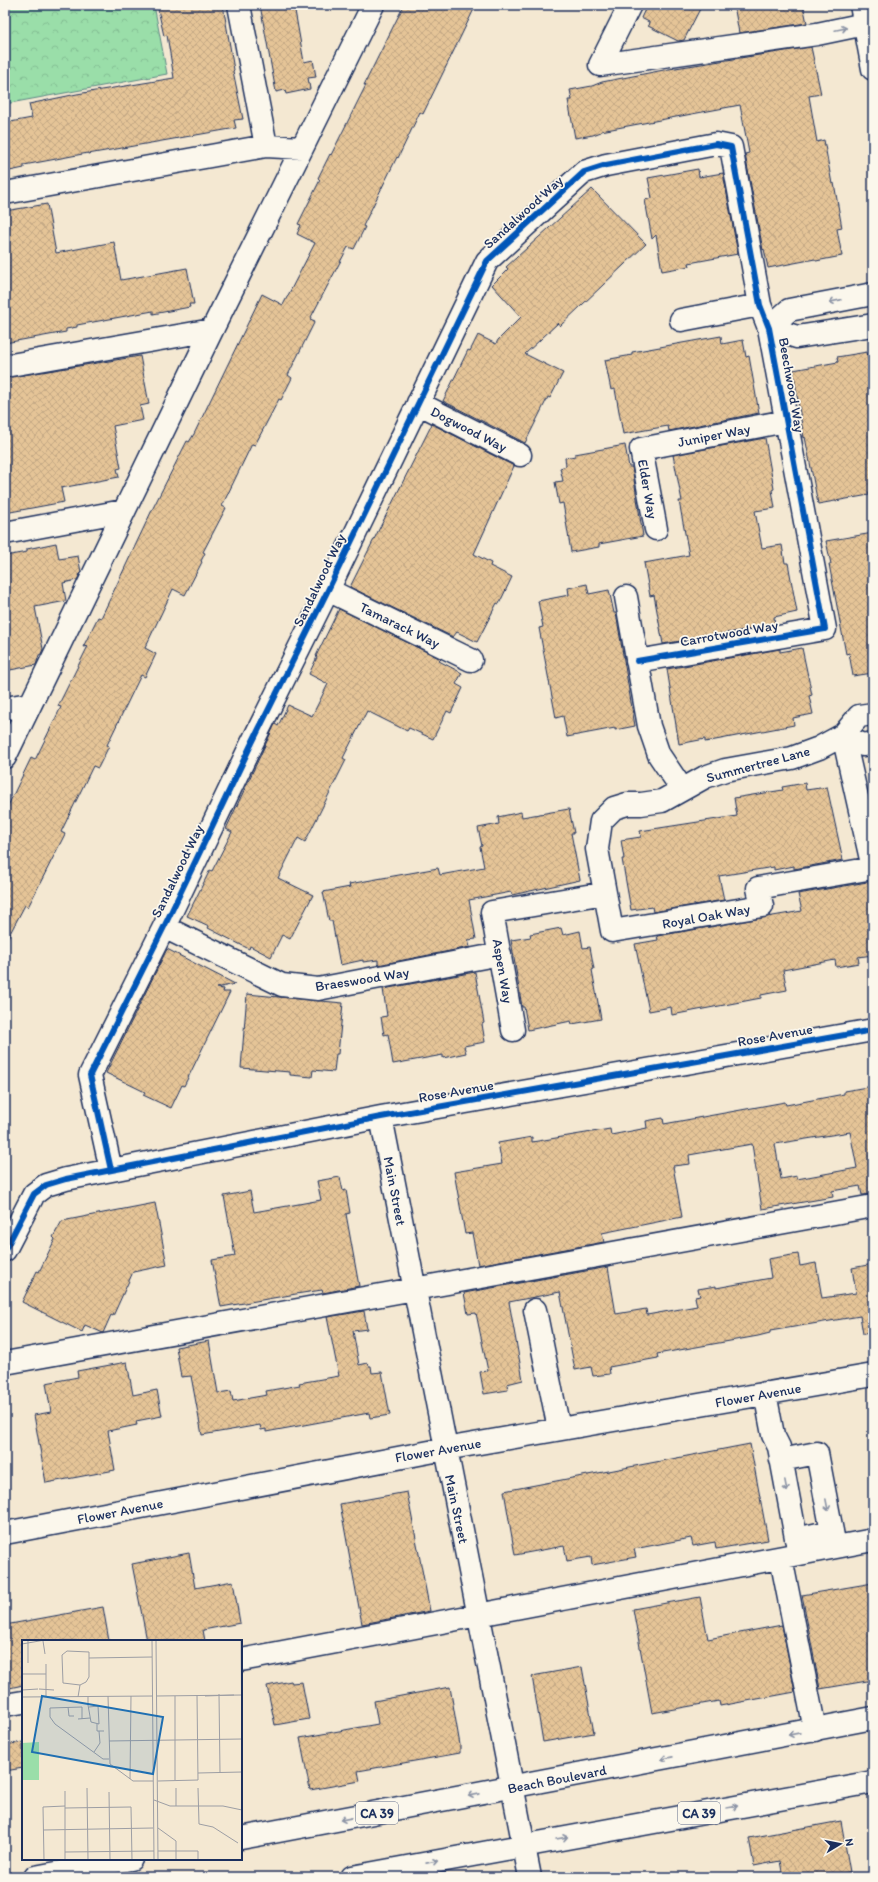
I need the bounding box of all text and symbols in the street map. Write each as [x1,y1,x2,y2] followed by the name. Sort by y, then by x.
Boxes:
[834,25,847,33] one-way arrow
[480,172,567,253] street label: Sandalwood Way
[829,297,842,305] one-way arrow
[775,336,808,434] street label: Beechwood Way
[428,403,510,456] street label: Dogwood Way
[676,420,752,451] street label: Juniper Way
[634,458,661,521] street label: Elder Way
[290,531,349,629] street label: Sandalwood Way
[357,599,443,652] street label: Tamarack Way
[679,616,780,650] street label: Carrotwood Way
[704,742,812,786] street label: Summertree Lane
[148,822,207,920] street label: Sandalwood Way
[661,900,752,933] street label: Royal Oak Way
[488,937,517,1005] street label: Aspen Way
[314,964,411,995] street label: Braeswood Way
[736,1020,814,1050] street label: Rose Avenue
[417,1076,495,1106] street label: Rose Avenue
[379,1155,410,1227] street label: Main Street
[714,1380,803,1411] street label: Flower Avenue
[394,1435,483,1466] street label: Flower Avenue
[441,1473,472,1545] street label: Main Street
[783,1479,791,1492] one-way arrow
[76,1495,165,1528] street label: Flower Avenue
[823,1498,831,1511] one-way arrow
[22,1640,242,1860] inset map
[787,1730,800,1738] one-way arrow
[661,1755,674,1763] one-way arrow
[506,1761,608,1797] street label: Beach Boulevard
[468,1791,481,1799] one-way arrow
[356,1802,398,1824] road number: CA 39
[678,1802,720,1824] road number: CA 39
[725,1803,738,1811] one-way arrow
[340,1815,353,1823] one-way arrow
[820,1824,860,1864] north arrow
[556,1834,569,1842] one-way arrow
[842,1838,856,1847] text: N
[425,1858,438,1866] one-way arrow

